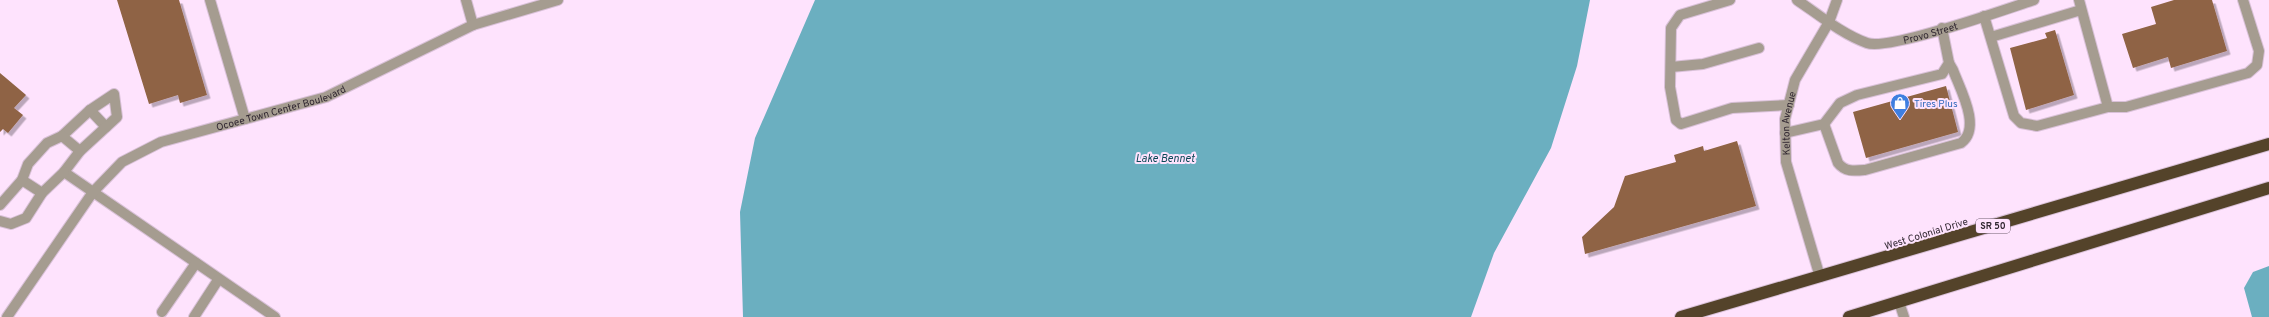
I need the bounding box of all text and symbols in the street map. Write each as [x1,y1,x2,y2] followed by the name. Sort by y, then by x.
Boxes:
[1902,20,1960,48] street label: Provo Street
[215,83,348,135] street label: Ocoee Town Center Boulevard
[1780,90,1800,155] street label: Kelton Avenue
[1889,92,1911,120] shop icon: Tires Plus
[1914,98,1958,111] place label: Tires Plus
[1135,152,1196,166] water label: Lake Bennet
[1883,216,1970,253] street label: West Colonial Drive
[1976,219,2010,233] road number: SR 50

